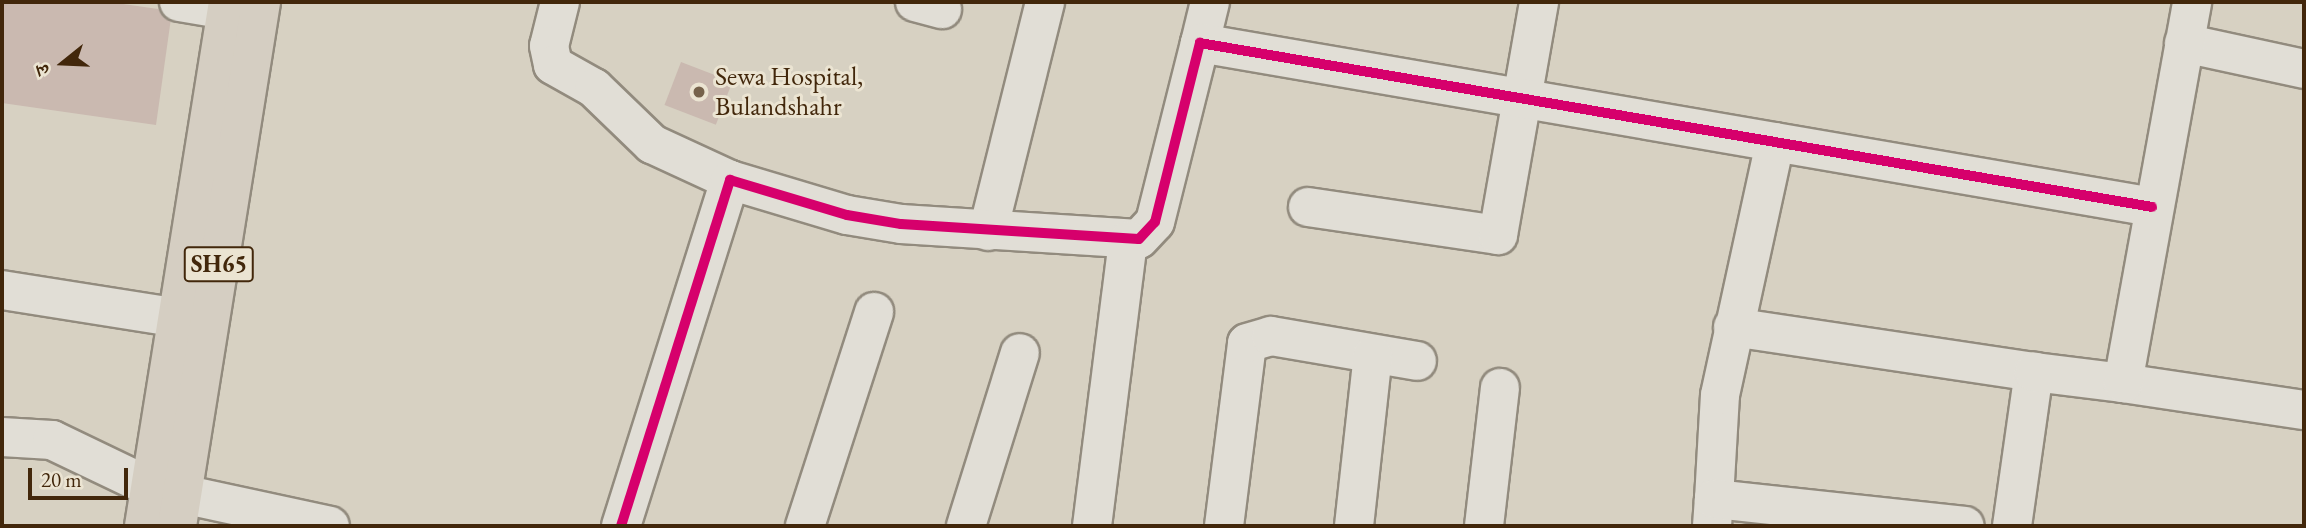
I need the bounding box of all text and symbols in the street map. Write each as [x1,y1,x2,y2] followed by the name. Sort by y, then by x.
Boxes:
[28,28,98,98] north arrow
[29,61,56,78] text: उ
[715,61,863,122] place label: Sewa Hospital, Bulandshahr
[689,82,709,102] marker: Sewa Hospital, Bulandshahr
[182,244,256,284] road number: SH65
[32,454,131,498] scale bar
[41,466,82,493] text: 20 m

